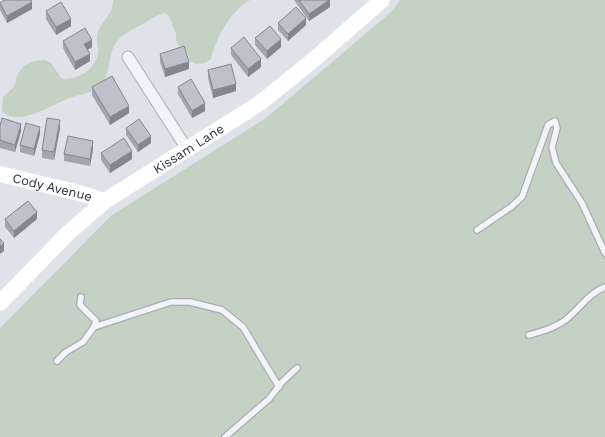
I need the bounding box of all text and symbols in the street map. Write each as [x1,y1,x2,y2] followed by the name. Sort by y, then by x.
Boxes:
[150,120,226,176] street label: Kissam Lane
[11,170,94,204] street label: Cody Avenue

